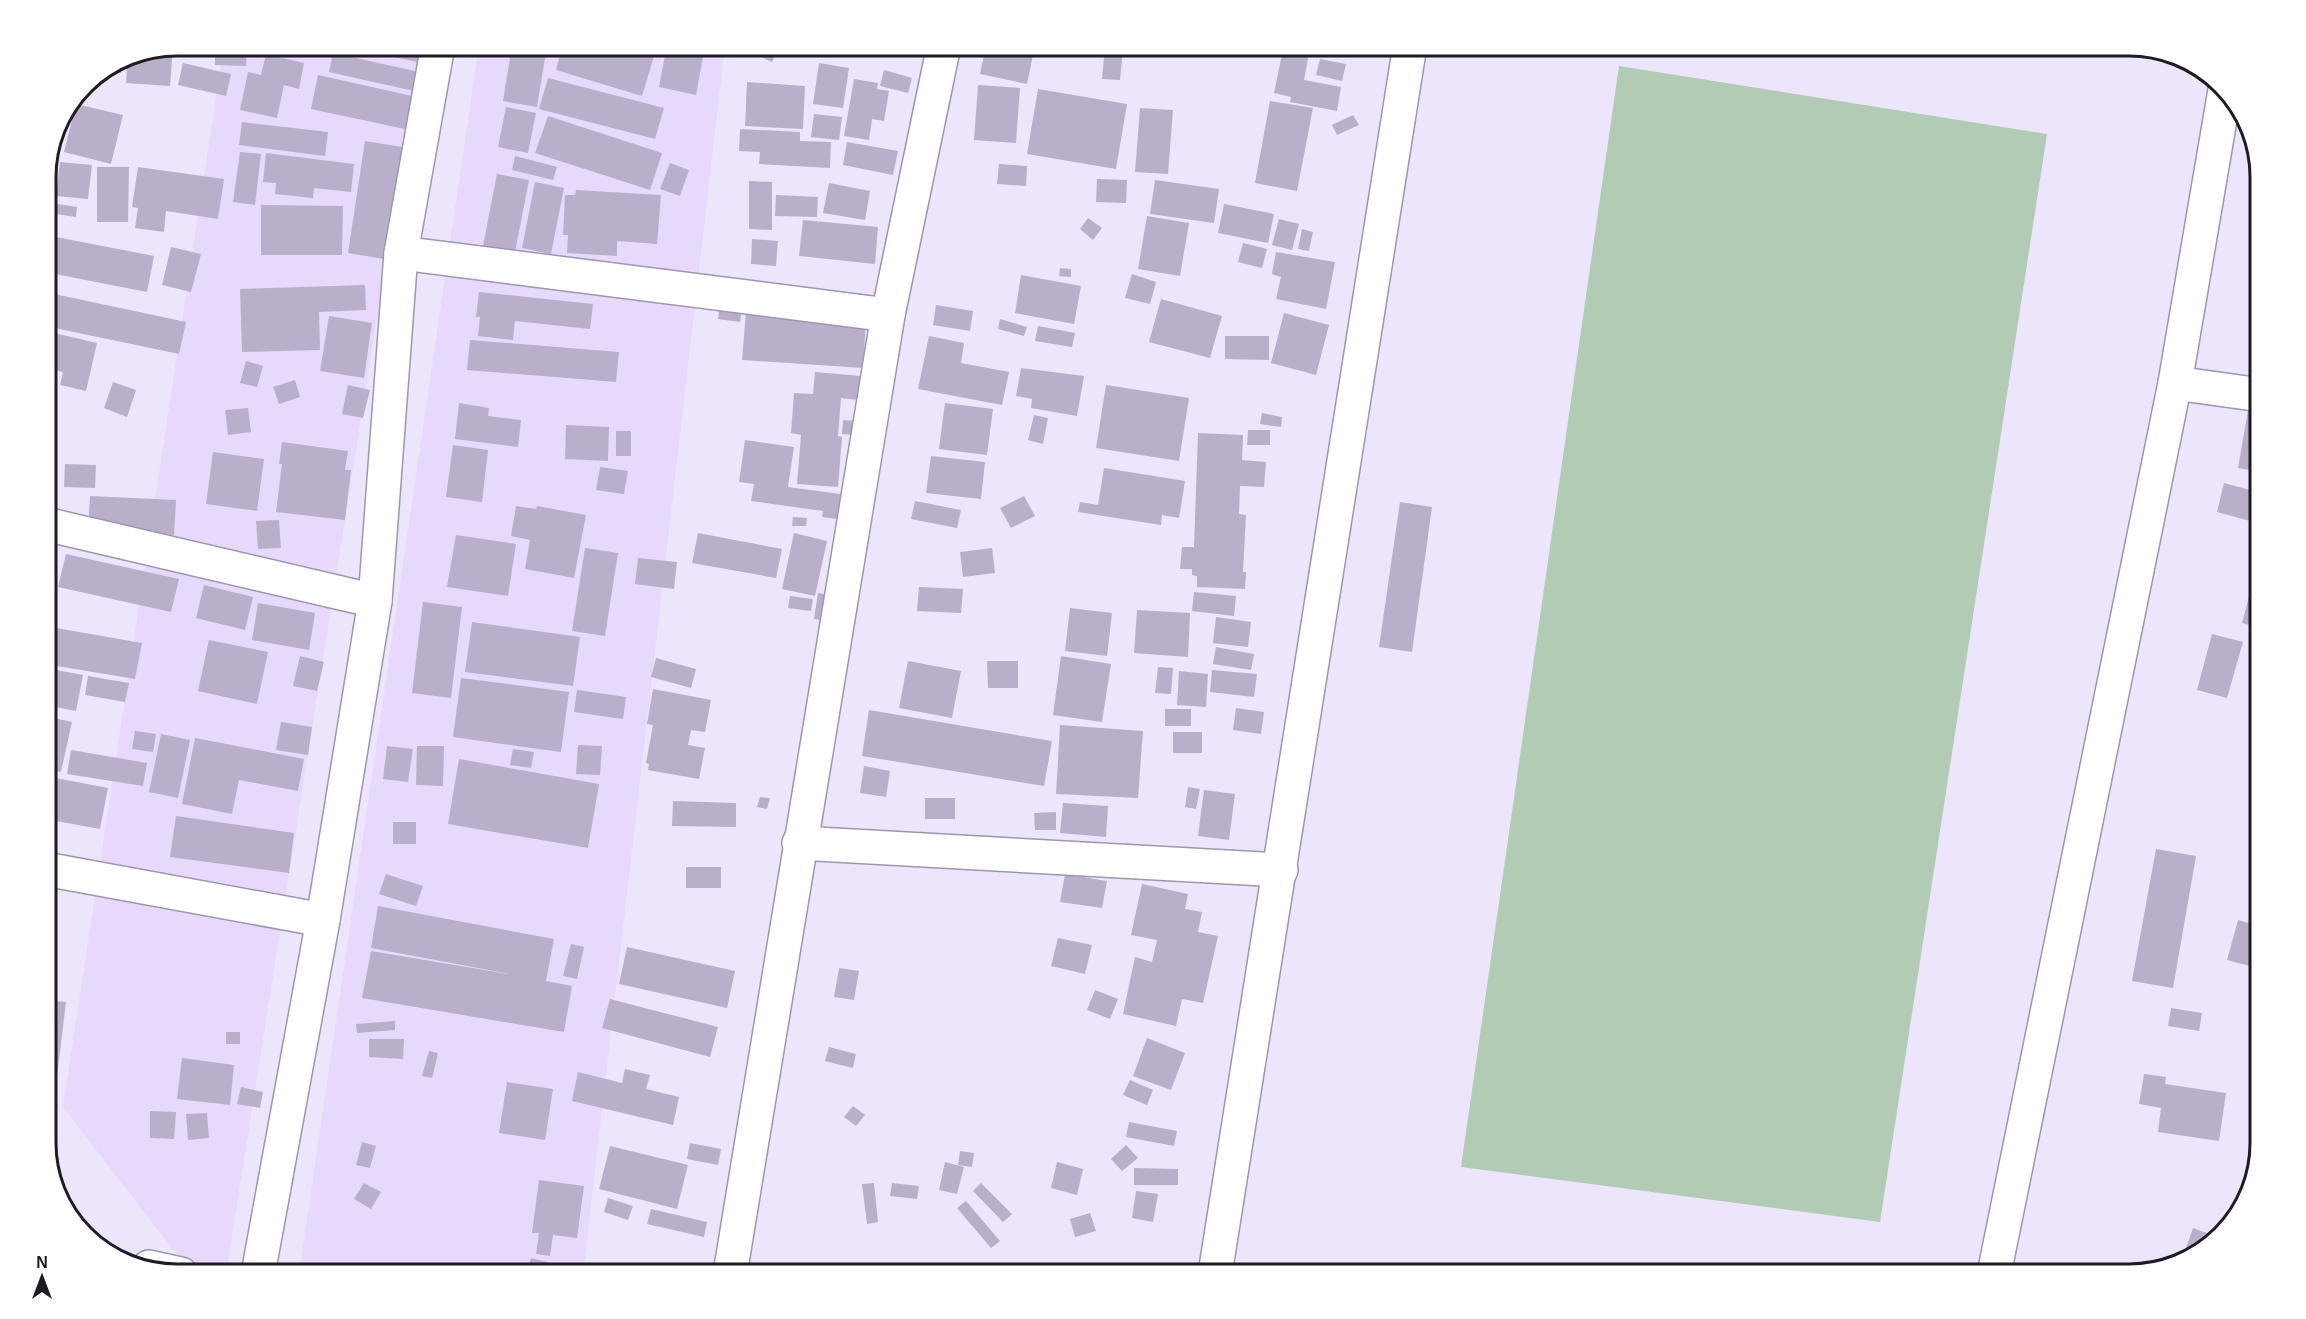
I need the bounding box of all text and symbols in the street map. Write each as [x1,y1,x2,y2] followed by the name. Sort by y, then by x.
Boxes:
[12,1247,72,1307] north arrow
[36,1254,48,1271] text: N

